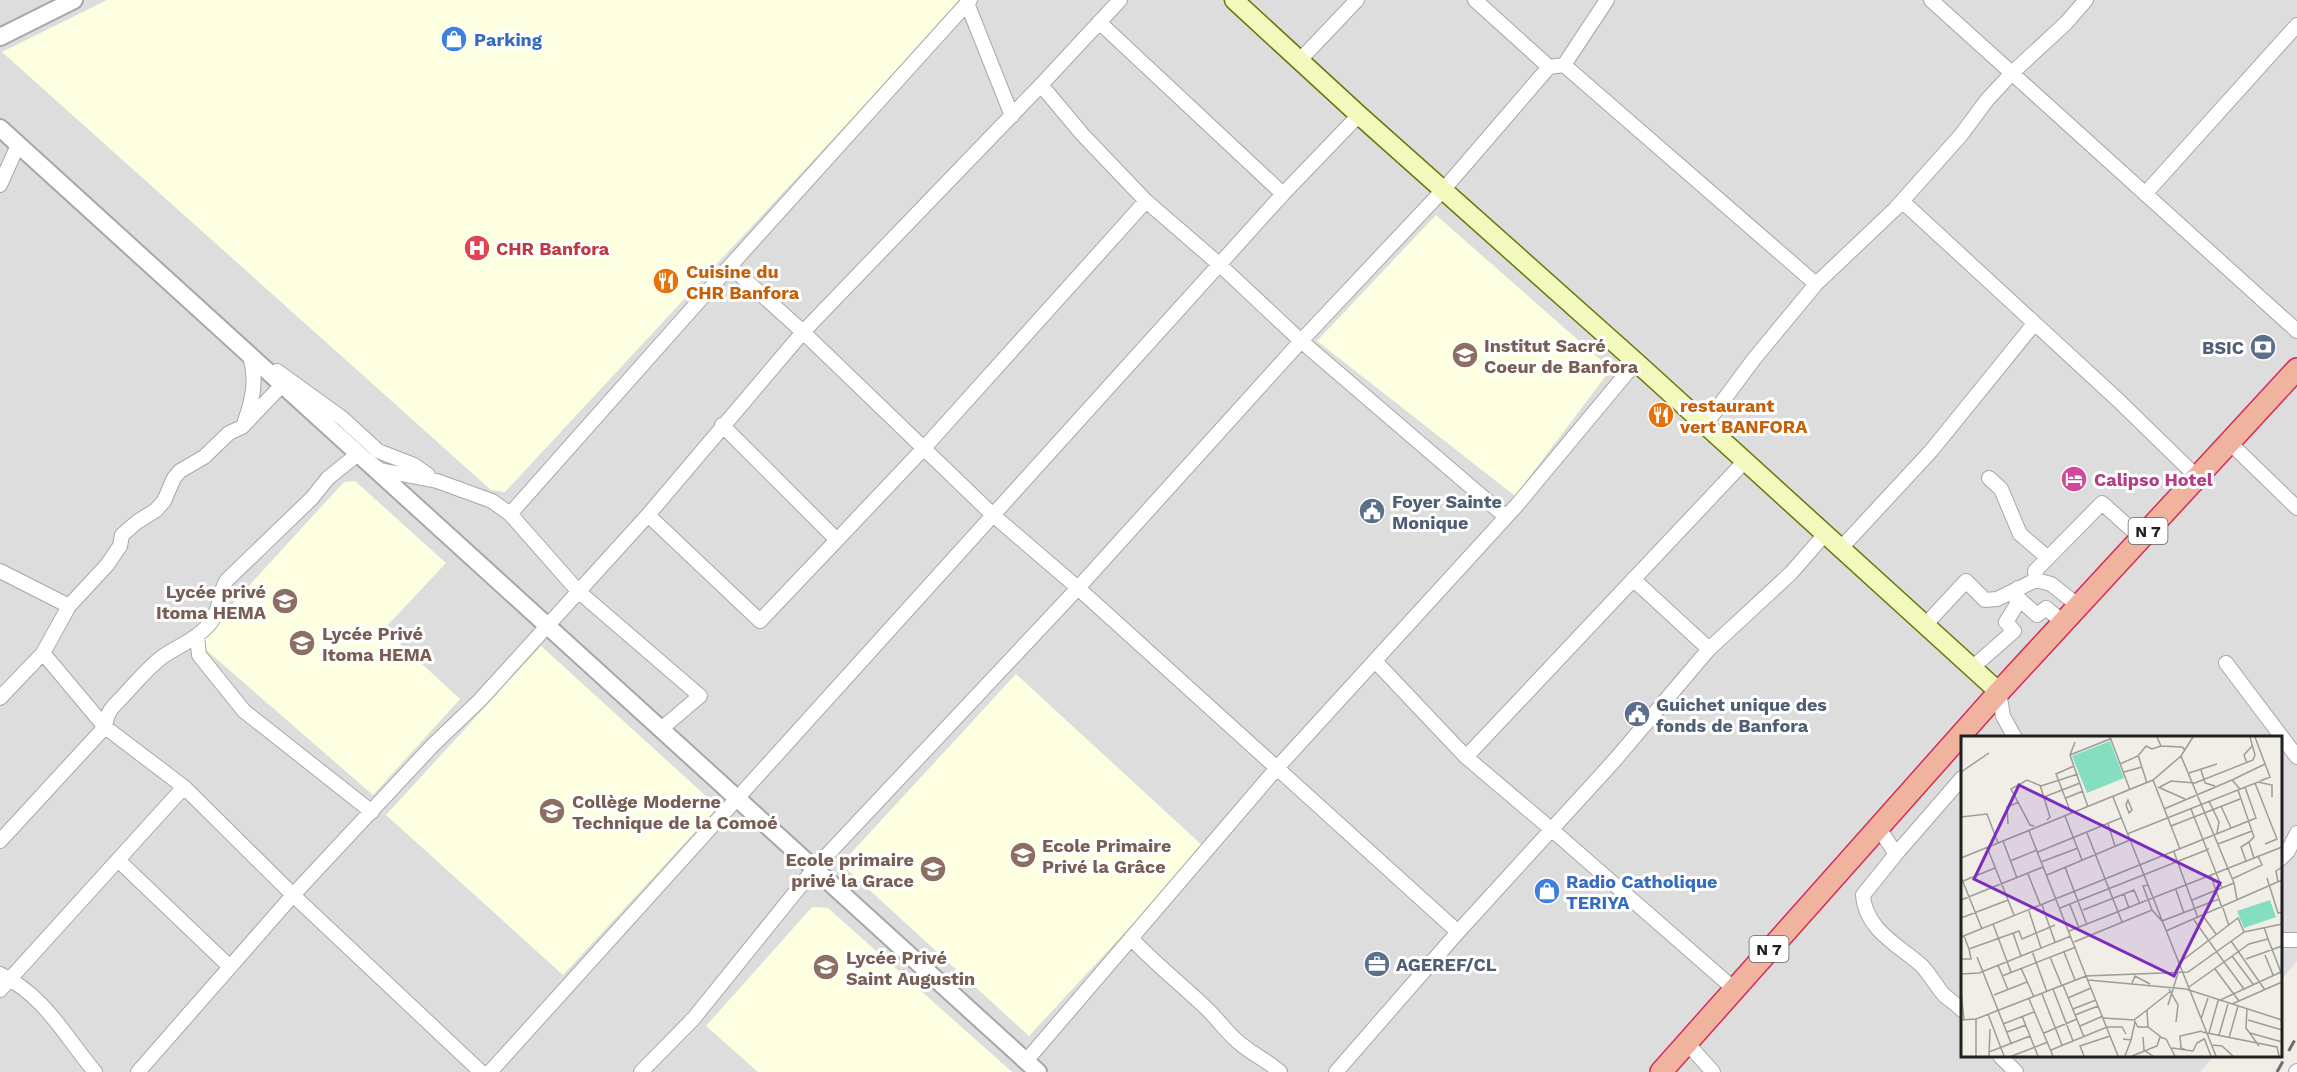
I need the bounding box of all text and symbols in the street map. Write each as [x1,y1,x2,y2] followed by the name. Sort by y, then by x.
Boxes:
[439,24,469,54] shop icon: Parking
[474,29,543,50] place label: Parking
[462,233,492,263] hospital icon: CHR Banfora
[496,238,610,259] place label: CHR Banfora
[686,261,800,303] place label: Cuisine du CHR Banfora
[651,266,681,296] restaurant icon: Cuisine du CHR Banfora
[2248,332,2278,362] bank icon: BSIC
[1484,335,1639,377] place label: Institut Sacré Coeur de Banfora
[2202,337,2244,358] place label: BSIC
[1450,340,1480,370] school or university icon: Institut Sacré Coeur de Banfora
[1679,395,1808,437] place label: restaurant vert BANFORA
[1646,400,1676,430] restaurant icon: restaurant vert BANFORA
[2059,464,2089,494] hotel icon: Calipso Hotel
[2094,469,2213,490] place label: Calipso Hotel
[1392,491,1502,533] place label: Foyer Sainte Monique
[1357,496,1387,526] public building icon: Foyer Sainte Monique
[2128,518,2168,544] road number: N 7
[156,581,267,623] place label: Lycée privé Itoma HEMA
[270,586,300,616] school or university icon: Lycée privé Itoma HEMA
[322,623,433,665] place label: Lycée Privé Itoma HEMA
[287,628,317,658] school or university icon: Lycée Privé Itoma HEMA
[1656,694,1827,736] place label: Guichet unique des fonds de Banfora
[1622,699,1652,729] public building icon: Guichet unique des fonds de Banfora
[1961,736,2282,1057] inset map
[572,791,778,833] place label: Collège Moderne Technique de la Comoé
[537,796,567,826] school or university icon: Collège Moderne Technique de la Comoé
[1042,835,1171,877] place label: Ecole Primaire Privé la Grâce
[1008,840,1038,870] school or university icon: Ecole Primaire Privé la Grâce
[785,849,914,891] place label: Ecole primaire privé la Grace
[918,854,948,884] school or university icon: Ecole primaire privé la Grace
[1566,871,1718,913] place label: Radio Catholique TERIYA
[1532,876,1562,906] shop icon: Radio Catholique TERIYA
[1750,936,1788,962] road number: N 7
[846,947,975,989] place label: Lycée Privé Saint Augustin
[1362,949,1392,979] office icon: AGEREF/CL
[811,952,841,982] school or university icon: Lycée Privé Saint Augustin
[1396,954,1497,975] place label: AGEREF/CL

